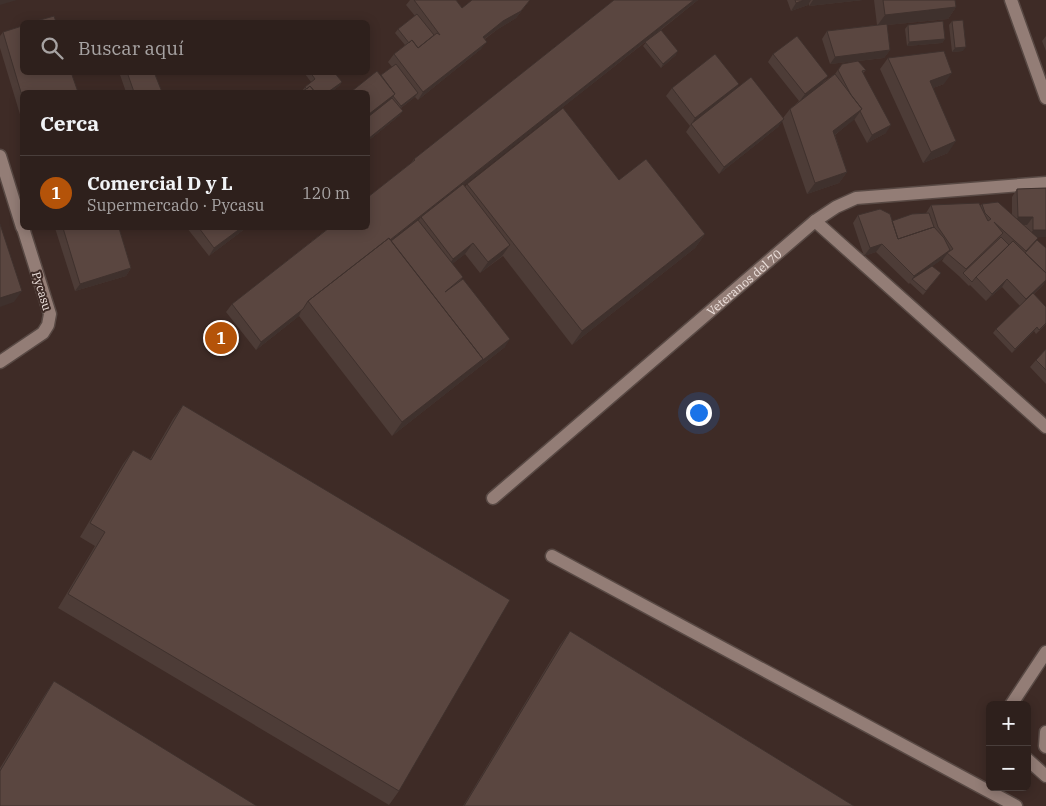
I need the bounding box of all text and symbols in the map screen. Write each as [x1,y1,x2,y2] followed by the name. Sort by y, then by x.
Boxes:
[20,20,370,75] search box
[38,34,66,62] icon: search
[78,36,184,60] text: Buscar aquí
[40,109,99,137] text: Cerca
[87,171,233,195] text: Comercial D y L
[51,183,61,203] text: 1
[302,183,350,203] text: 120 m
[87,195,264,215] text: Supermercado · Pycasu
[703,246,784,318] street label: Veteranos del 70
[29,270,55,313] street label: Pycasu
[205,319,237,357] pin: 1
[686,400,712,426] your location
[986,701,1031,791] map controls
[986,701,1031,746] button: +
[986,746,1031,791] button: −

